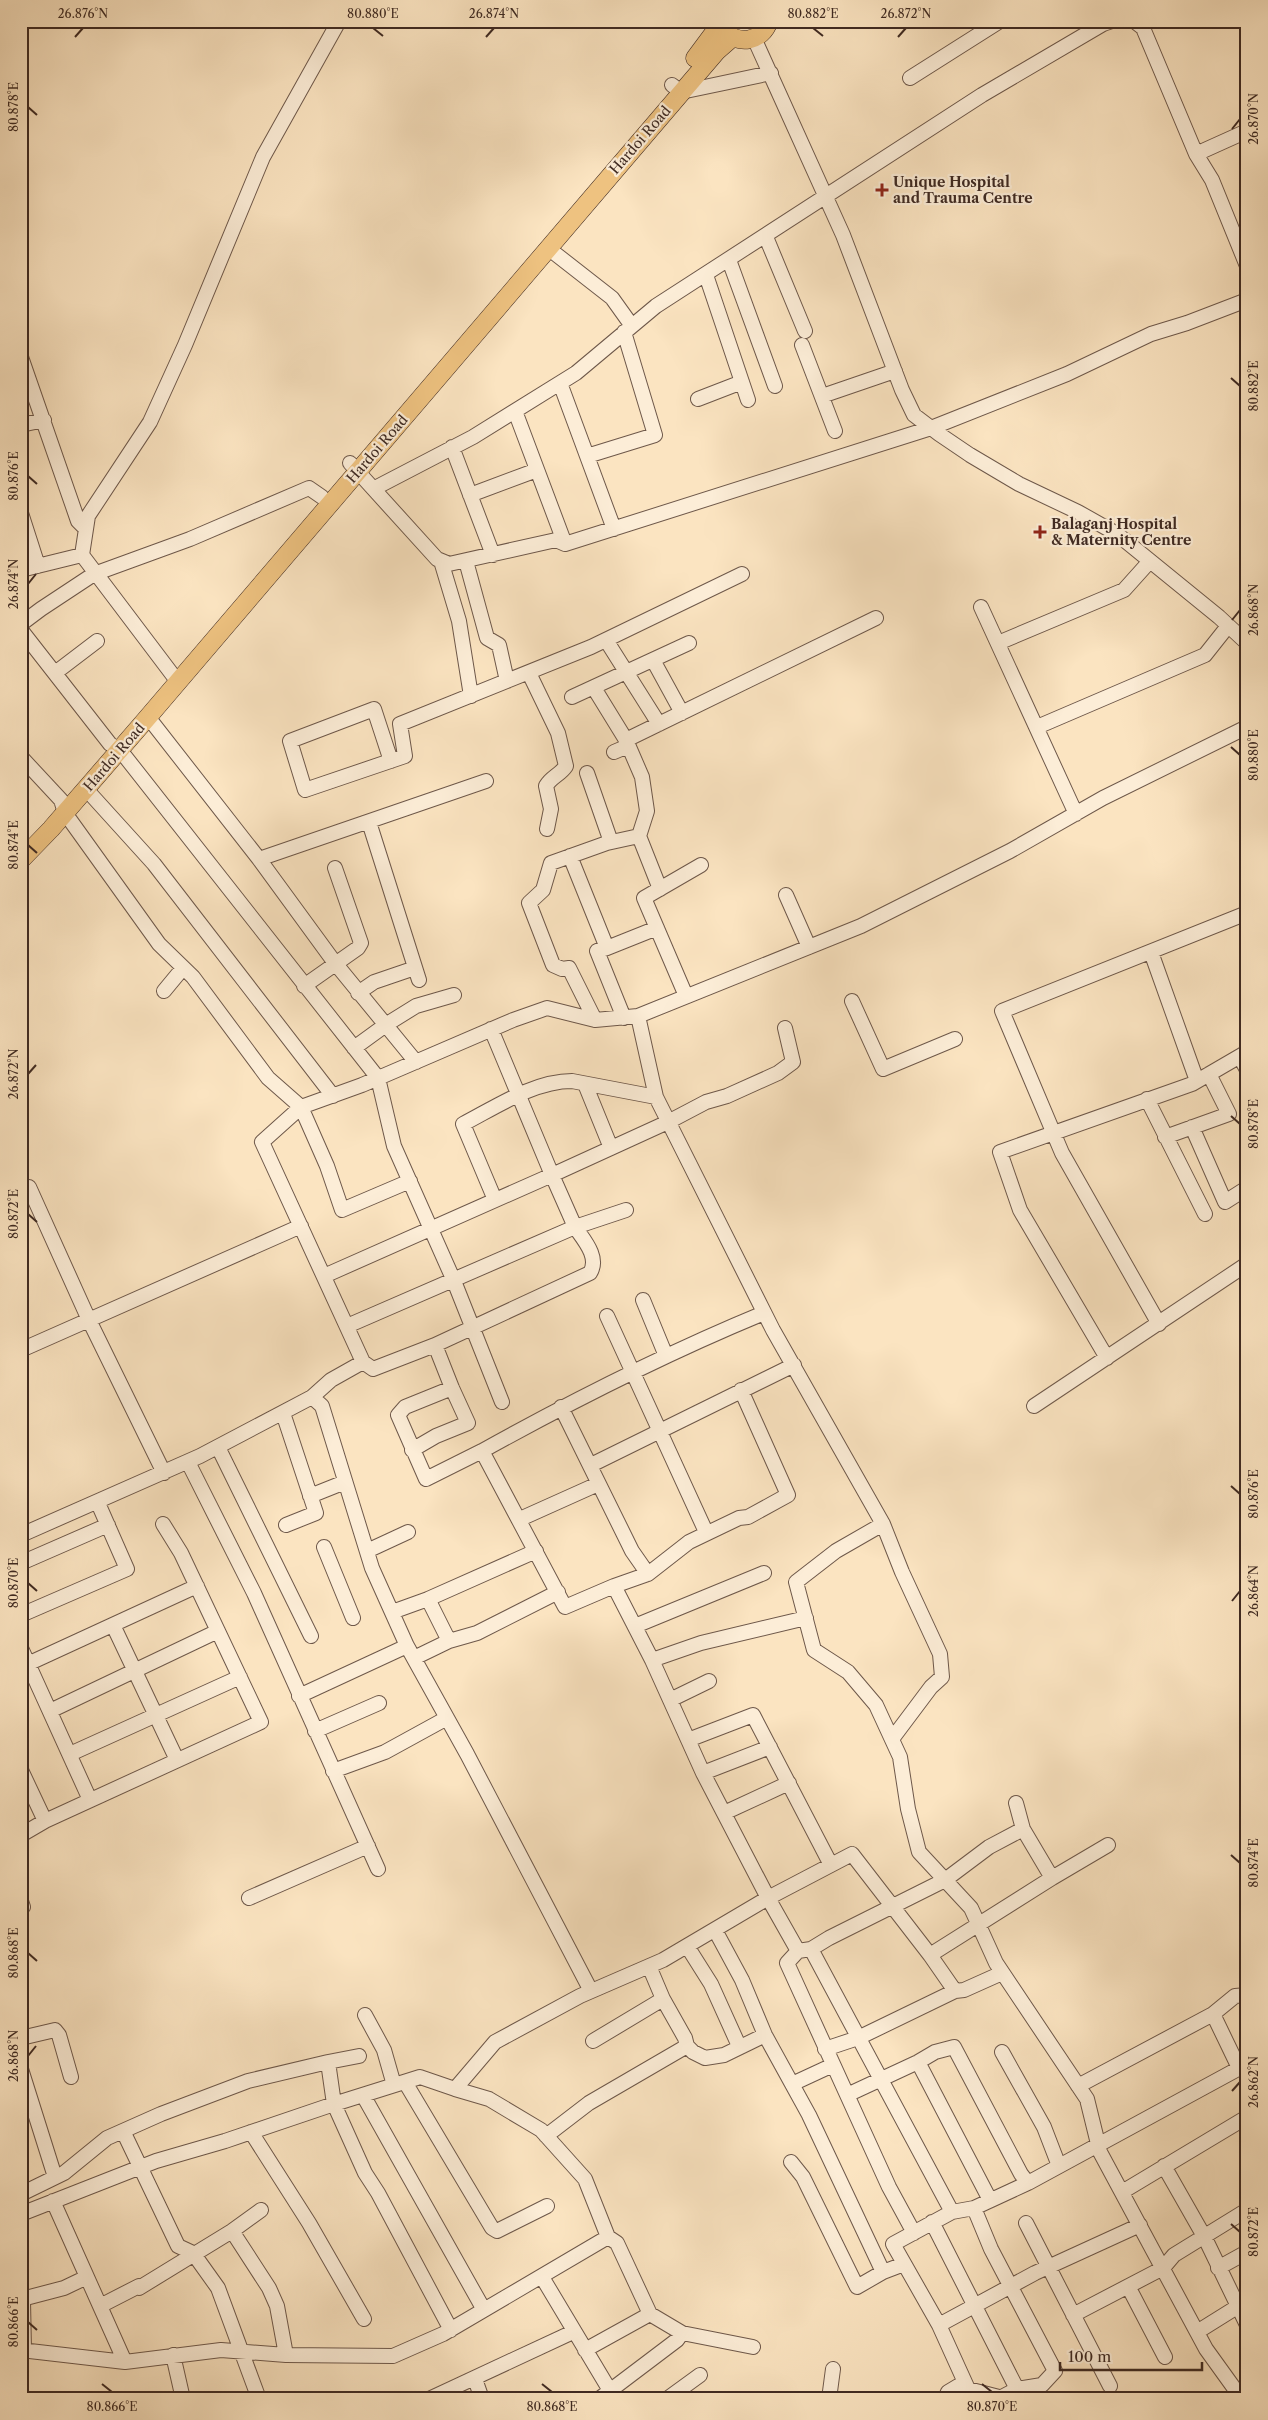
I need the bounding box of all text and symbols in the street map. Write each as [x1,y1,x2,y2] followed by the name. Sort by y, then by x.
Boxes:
[58,6,108,21] text: 26.876°N
[347,6,399,21] text: 80.880°E
[469,6,519,21] text: 26.874°N
[787,6,839,21] text: 80.882°E
[881,6,932,21] text: 26.872°N
[6,82,21,132] text: 80.878°E
[1246,93,1261,145] text: 26.870°N
[605,102,675,178] street label: Hardoi Road
[893,173,1033,207] place label: Unique Hospital and Trauma Centre
[875,183,889,197] marker: Unique Hospital and Trauma Centre
[1246,360,1261,412] text: 80.882°E
[342,411,412,487] street label: Hardoi Road
[6,451,21,501] text: 80.876°E
[1051,515,1191,549] place label: Balaganj Hospital & Maternity Centre
[1033,525,1047,539] marker: Balaganj Hospital & Maternity Centre
[6,559,21,609] text: 26.874°N
[1246,584,1261,636] text: 26.868°N
[79,719,149,795] street label: Hardoi Road
[1246,729,1261,781] text: 80.880°E
[6,820,21,870] text: 80.874°E
[6,1048,21,1099] text: 26.872°N
[1246,1099,1261,1149] text: 80.878°E
[6,1189,21,1239] text: 80.872°E
[1246,1469,1261,1519] text: 80.876°E
[6,1558,21,1608] text: 80.870°E
[1246,1565,1261,1617] text: 26.864°N
[1246,1838,1261,1888] text: 80.874°E
[6,1927,21,1979] text: 80.868°E
[6,2030,21,2082] text: 26.868°N
[1246,2056,1261,2108] text: 26.862°N
[1246,2207,1261,2257] text: 80.872°E
[6,2297,21,2347] text: 80.866°E
[1060,2340,1203,2372] scale bar
[1068,2347,1111,2366] text: 100 m
[87,2399,137,2414] text: 80.866°E
[526,2399,578,2414] text: 80.868°E
[967,2399,1017,2414] text: 80.870°E

